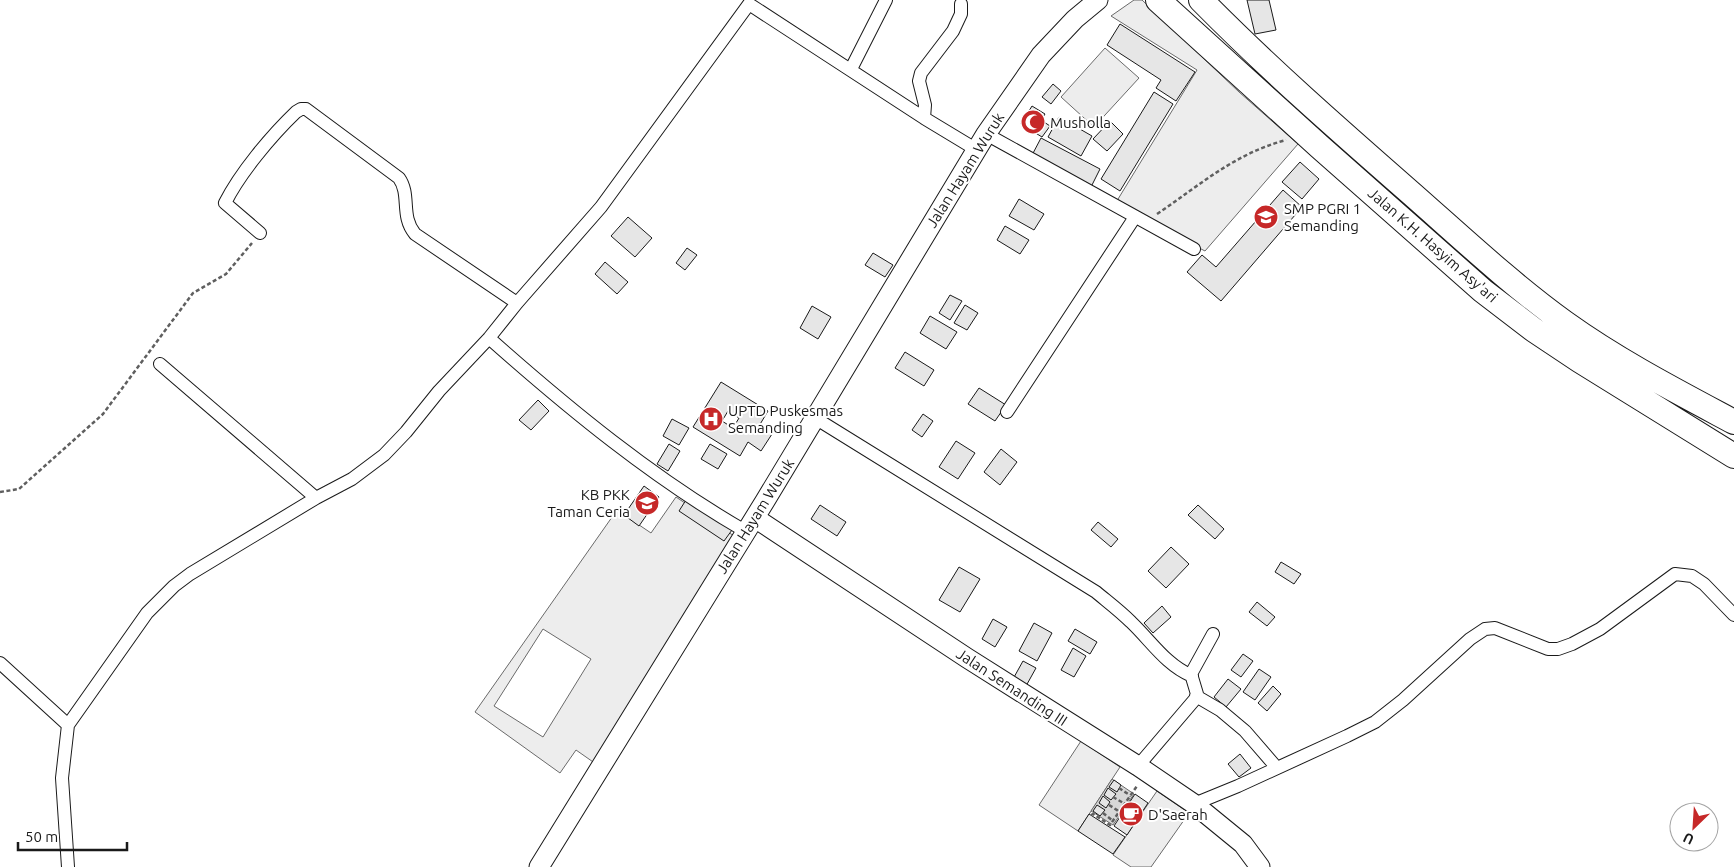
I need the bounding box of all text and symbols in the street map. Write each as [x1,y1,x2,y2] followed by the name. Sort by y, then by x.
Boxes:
[923,109,1007,231] street label: Jalan Hayam Wuruk
[1020,109,1046,135] mosque icon: Musholla
[1050,114,1111,131] place label: Musholla
[1365,184,1501,306] street label: Jalan K.H. Hasyim Asy'ari
[1284,200,1361,234] place label: SMP PGRI 1 Semanding
[1253,204,1279,230] school or university icon: SMP PGRI 1 Semanding
[728,402,843,436] place label: UPTD Puskesmas Semanding
[698,406,724,432] hospital icon: UPTD Puskesmas Semanding
[713,455,797,577] street label: Jalan Hayam Wuruk
[547,486,630,520] place label: KB PKK Taman Ceria
[634,490,660,516] school or university icon: KB PKK Taman Ceria
[953,645,1071,729] street label: Jalan Semanding III
[1118,801,1144,827] cafe icon: D'Saerah
[1669,802,1719,852] north arrow
[1148,806,1208,823] place label: D'Saerah
[18,820,126,852] scale bar
[25,828,58,845] text: 50 m
[1681,829,1696,848] text: U

